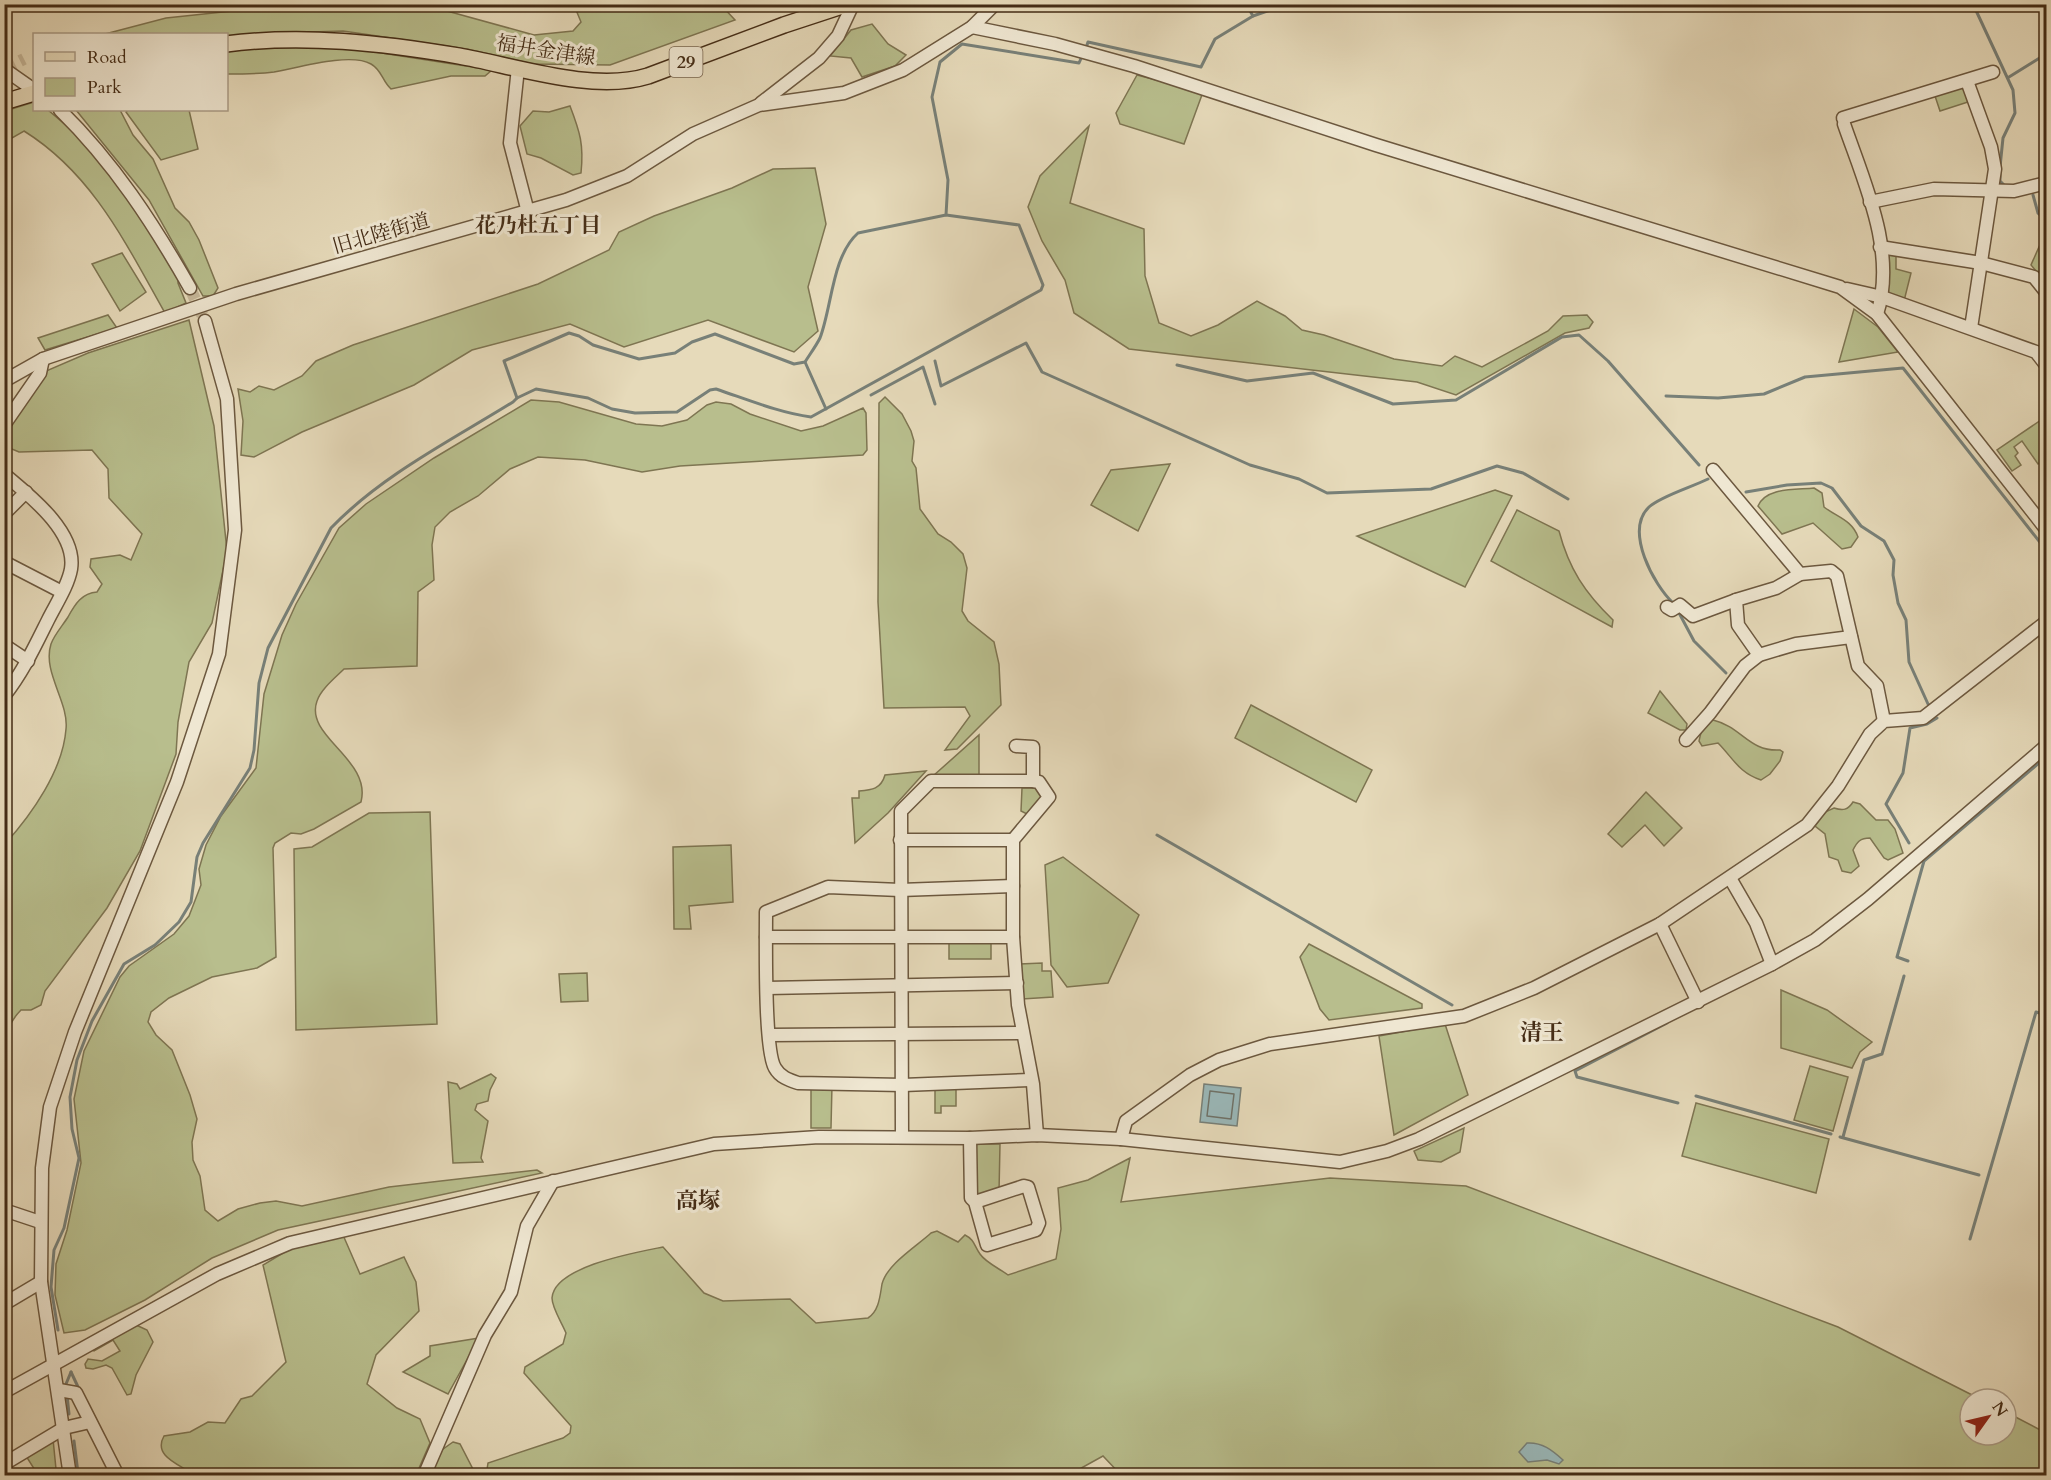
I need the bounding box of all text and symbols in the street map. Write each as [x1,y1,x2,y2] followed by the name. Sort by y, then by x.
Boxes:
[494,29,597,72] street label: 福井金津線
[33,33,228,111] legend
[87,45,127,70] text: Road
[670,47,702,77] road number: 29
[87,75,122,100] text: Park
[329,207,433,260] street label: 旧北陸街道
[475,211,601,240] district label: 花乃杜五丁目
[1520,1018,1564,1048] district label: 清王
[676,1186,720,1216] district label: 高塚
[1958,1387,2018,1447] north arrow
[1987,1397,2013,1421] text: N

